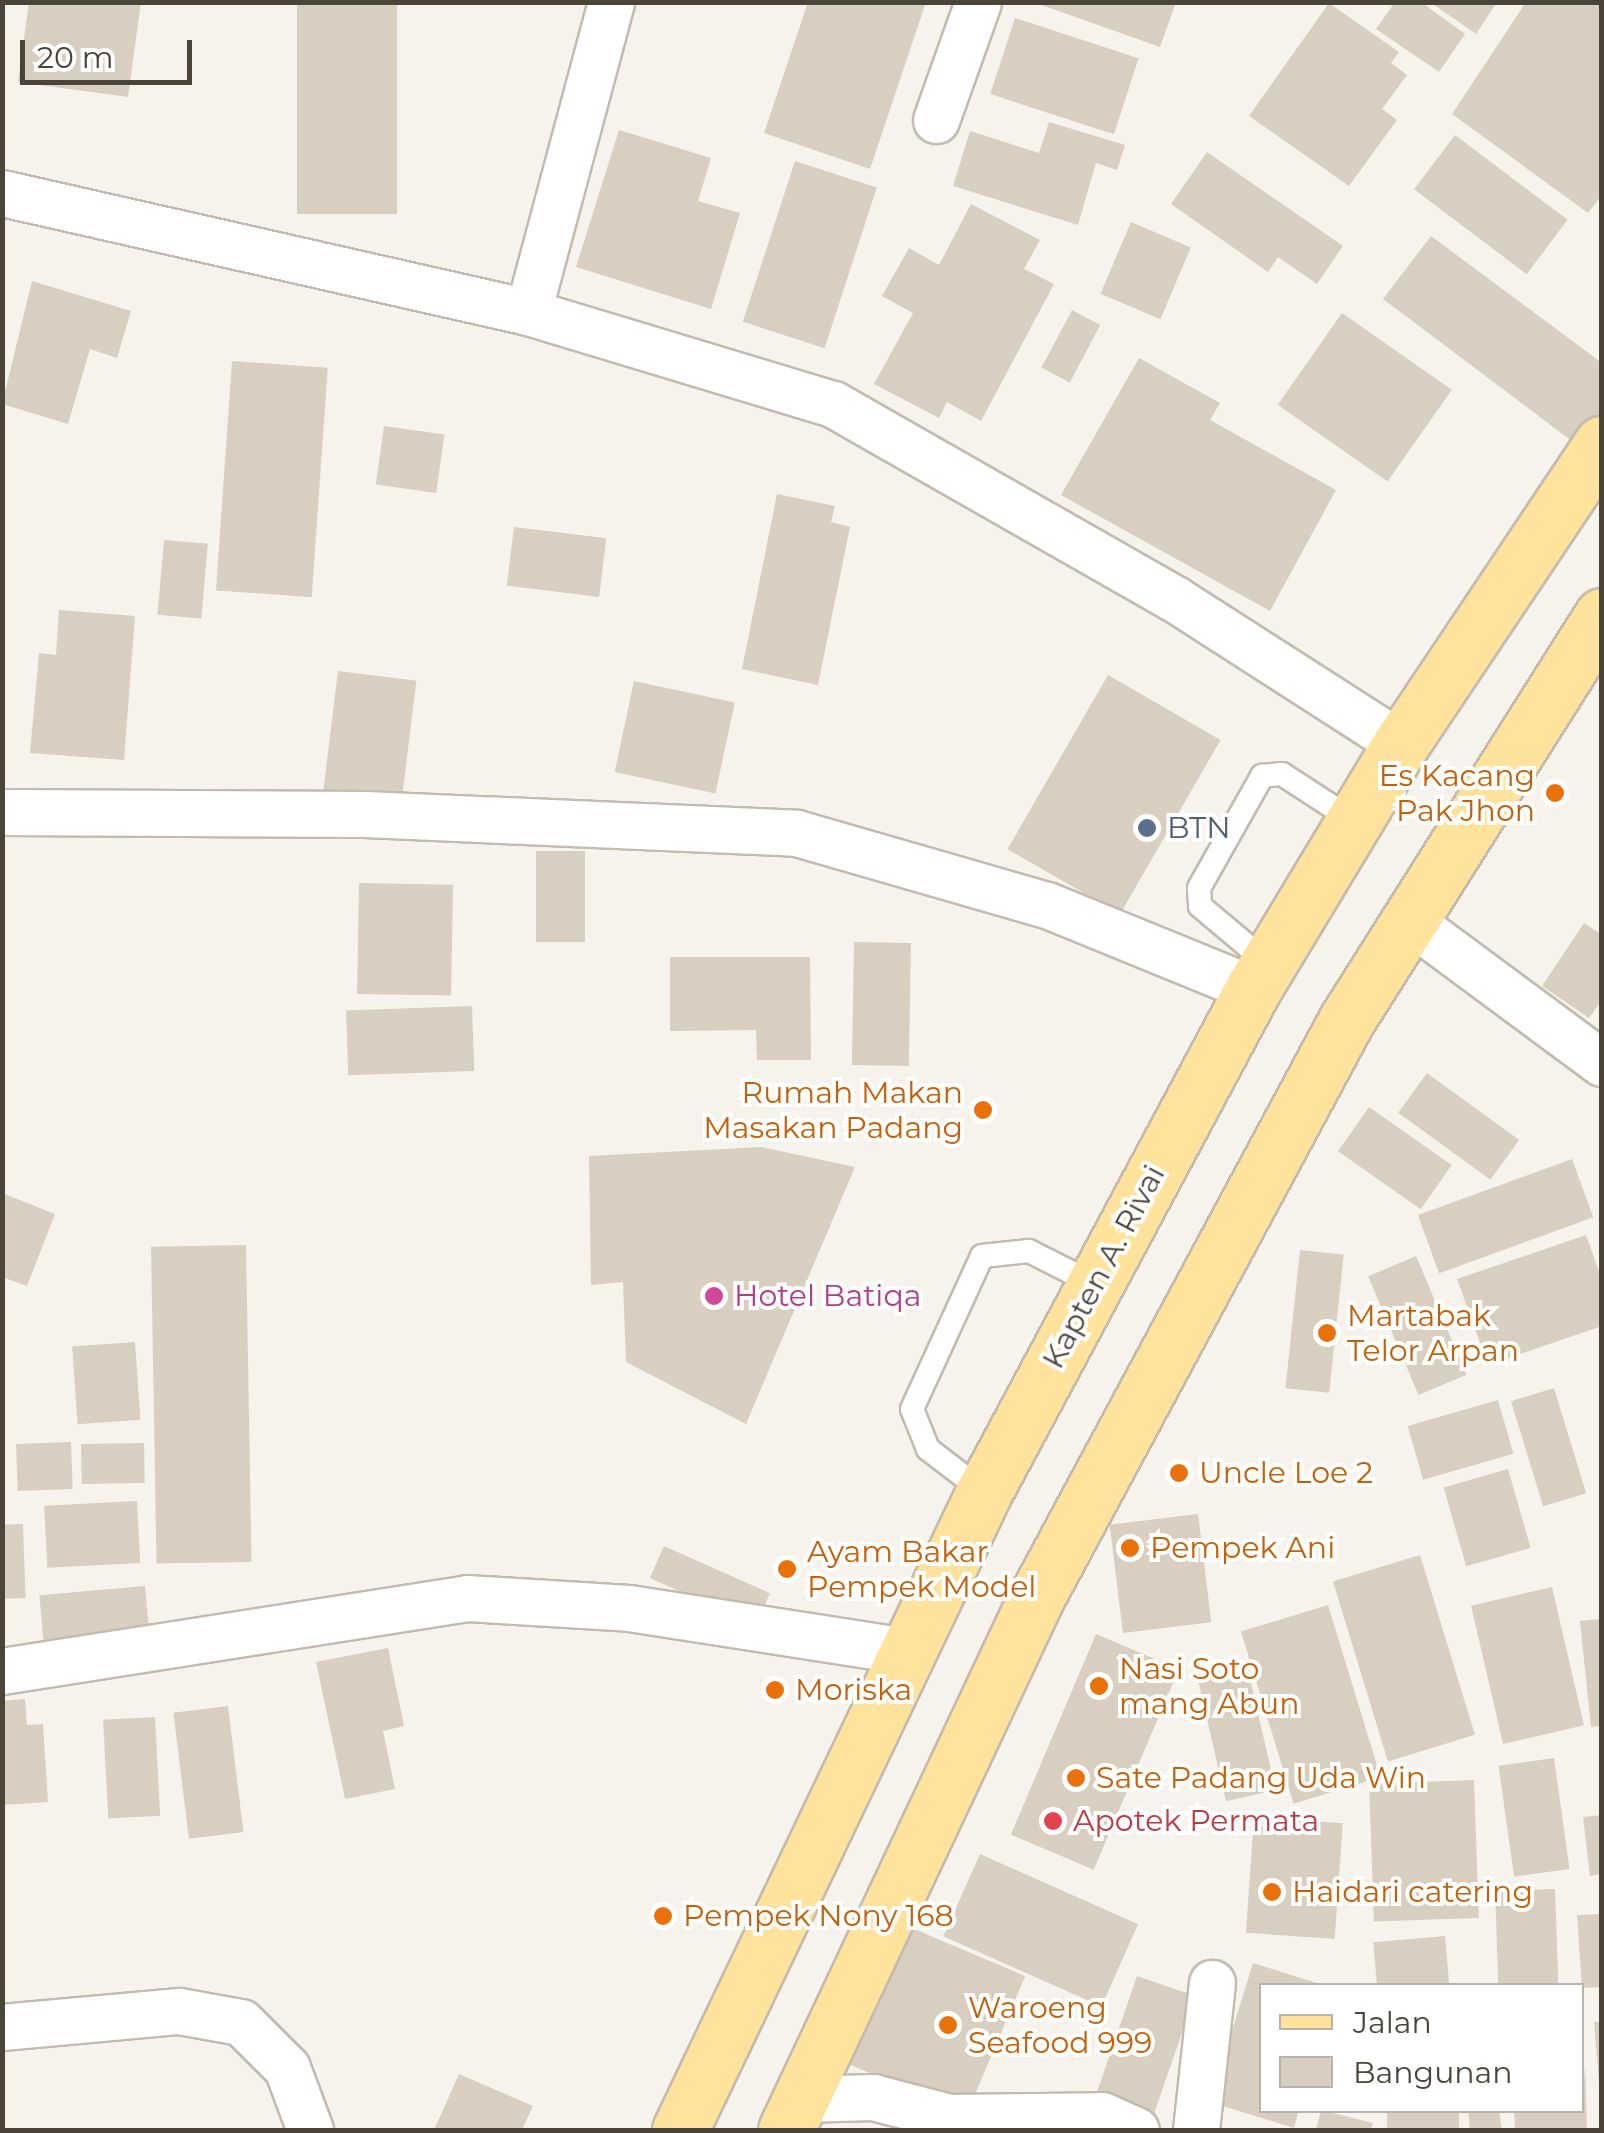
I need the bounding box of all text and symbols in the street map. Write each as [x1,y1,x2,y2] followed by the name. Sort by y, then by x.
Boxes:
[25,20,198,82] scale bar
[37,39,114,76] text: 20 m
[1379,758,1535,828] place label: Es Kacang Pak Jhon
[1544,782,1566,804] marker: Es Kacang Pak Jhon
[1167,810,1231,846] place label: BTN
[1136,817,1158,839] marker: BTN
[703,1075,963,1146] place label: Rumah Makan Masakan Padang
[972,1099,994,1121] marker: Rumah Makan Masakan Padang
[1035,1159,1173,1375] street label: Kapten A. Rivai
[734,1278,921,1314] place label: Hotel Batiqa
[703,1285,725,1307] marker: Hotel Batiqa
[1347,1298,1519,1368] place label: Martabak Telor Arpan
[1316,1322,1338,1344] marker: Martabak Telor Arpan
[1199,1455,1373,1491] place label: Uncle Loe 2
[1168,1462,1190,1484] marker: Uncle Loe 2
[1150,1530,1335,1566] place label: Pempek Ani
[807,1534,1036,1604] place label: Ayam Bakar Pempek Model
[1119,1537,1141,1559] marker: Pempek Ani
[776,1558,798,1580] marker: Ayam Bakar Pempek Model
[1119,1651,1300,1722] place label: Nasi Soto mang Abun
[795,1672,912,1708] place label: Moriska
[1088,1675,1110,1697] marker: Nasi Soto mang Abun
[764,1679,786,1701] marker: Moriska
[1096,1760,1426,1796] place label: Sate Padang Uda Win
[1065,1767,1087,1789] marker: Sate Padang Uda Win
[1073,1803,1319,1839] place label: Apotek Permata
[1042,1810,1064,1832] marker: Apotek Permata
[1292,1874,1533,1910] place label: Haidari catering
[1261,1881,1283,1903] marker: Haidari catering
[683,1898,954,1934] place label: Pempek Nony 168
[652,1905,674,1927] marker: Pempek Nony 168
[1259,1983,1584,2113] legend
[968,1990,1152,2060] place label: Waroeng Seafood 999
[1353,2004,1432,2041] text: Jalan
[937,2014,959,2036] marker: Waroeng Seafood 999
[1353,2054,1513,2091] text: Bangunan

